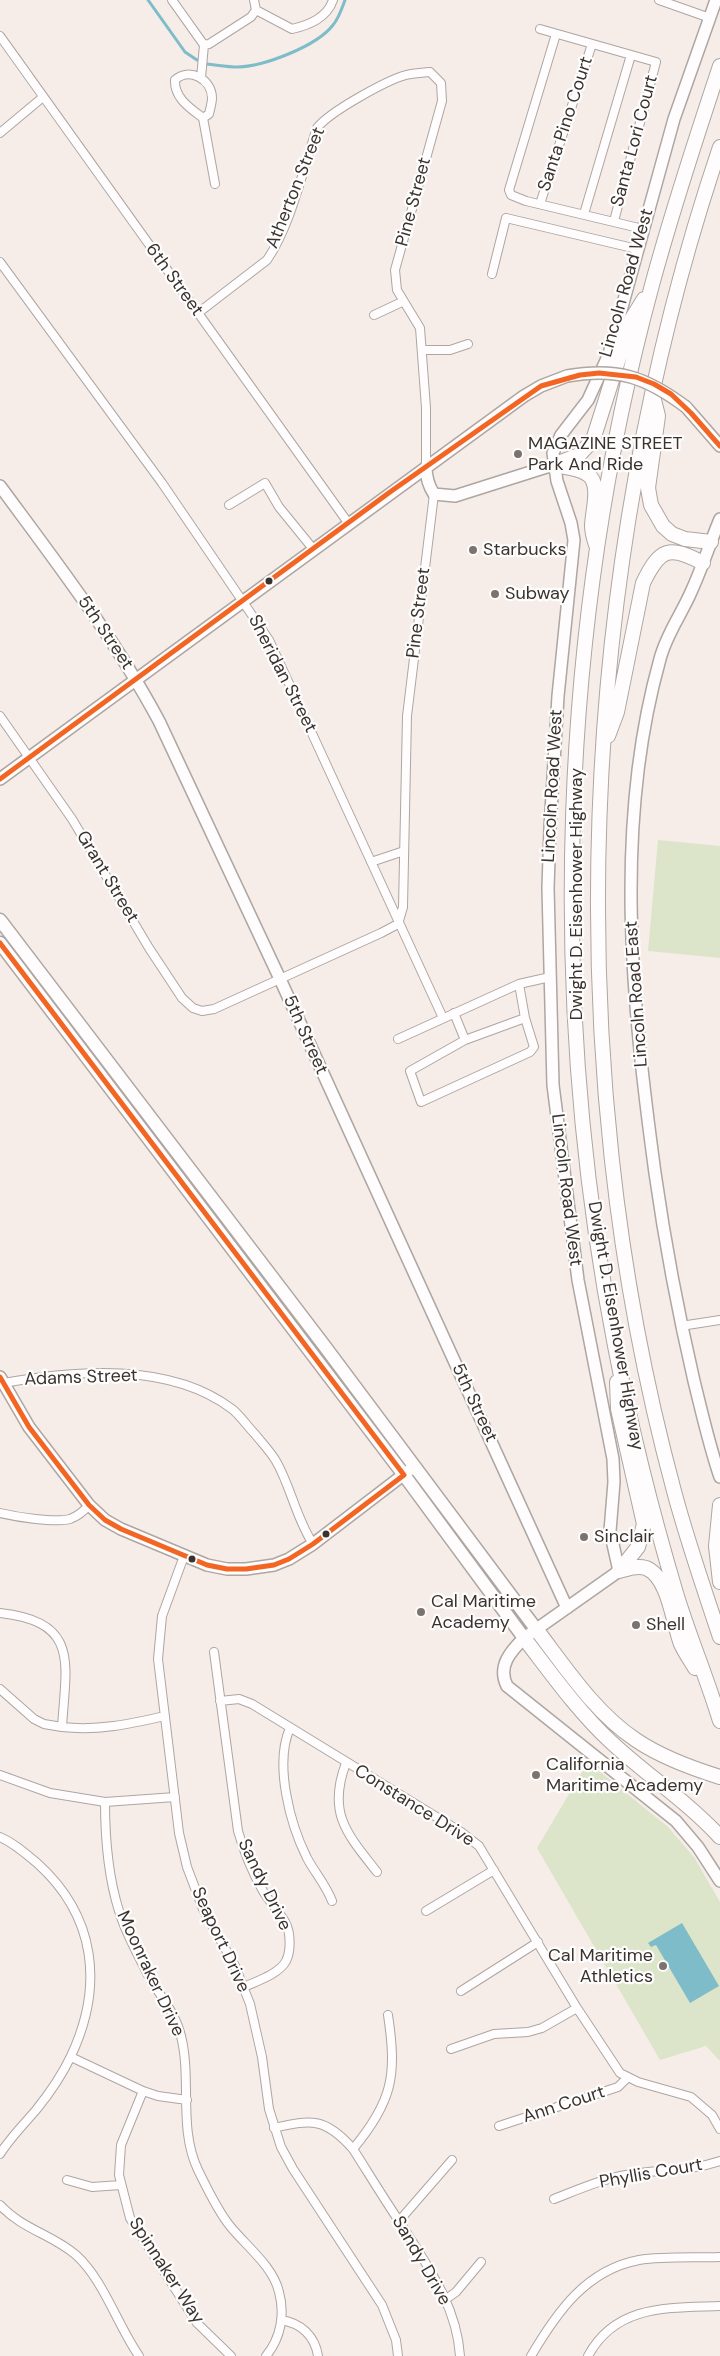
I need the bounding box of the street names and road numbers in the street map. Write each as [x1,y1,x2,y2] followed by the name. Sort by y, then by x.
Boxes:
[534,54,598,194] street label: Santa Pino Court
[607,73,663,209] street label: Santa Lori Court
[262,124,330,252] street label: Atherton Street
[392,155,436,249] street label: Pine Street
[595,206,659,360] street label: Lincoln Road West
[140,239,208,321] street label: 6th Street
[403,566,435,660] street label: Pine Street
[73,592,137,674] street label: 5th Street
[243,612,321,736] street label: Sheridan Street
[538,709,568,863] street label: Lincoln Road West
[566,768,588,1020] street label: Dwight D. Eisenhower Highway
[71,827,143,927] street label: Grant Street
[621,920,653,1068] street label: Lincoln Road East
[278,992,332,1078] street label: 5th Street
[546,1113,586,1267] street label: Lincoln Road West
[582,1200,648,1452] street label: Dwight D. Eisenhower Highway
[446,1360,502,1446] street label: 5th Street
[24,1365,138,1391] street label: Adams Street
[350,1760,478,1852] street label: Constance Drive
[233,1836,295,1934] street label: Sandy Drive
[186,1884,254,1996] street label: Seaport Drive
[111,1908,189,2040] street label: Moonraker Drive
[520,2082,608,2128] street label: Ann Court
[598,2154,704,2194] street label: Phyllis Court
[387,2213,455,2309] street label: Sandy Drive
[124,2214,208,2328] street label: Spinnaker Way

